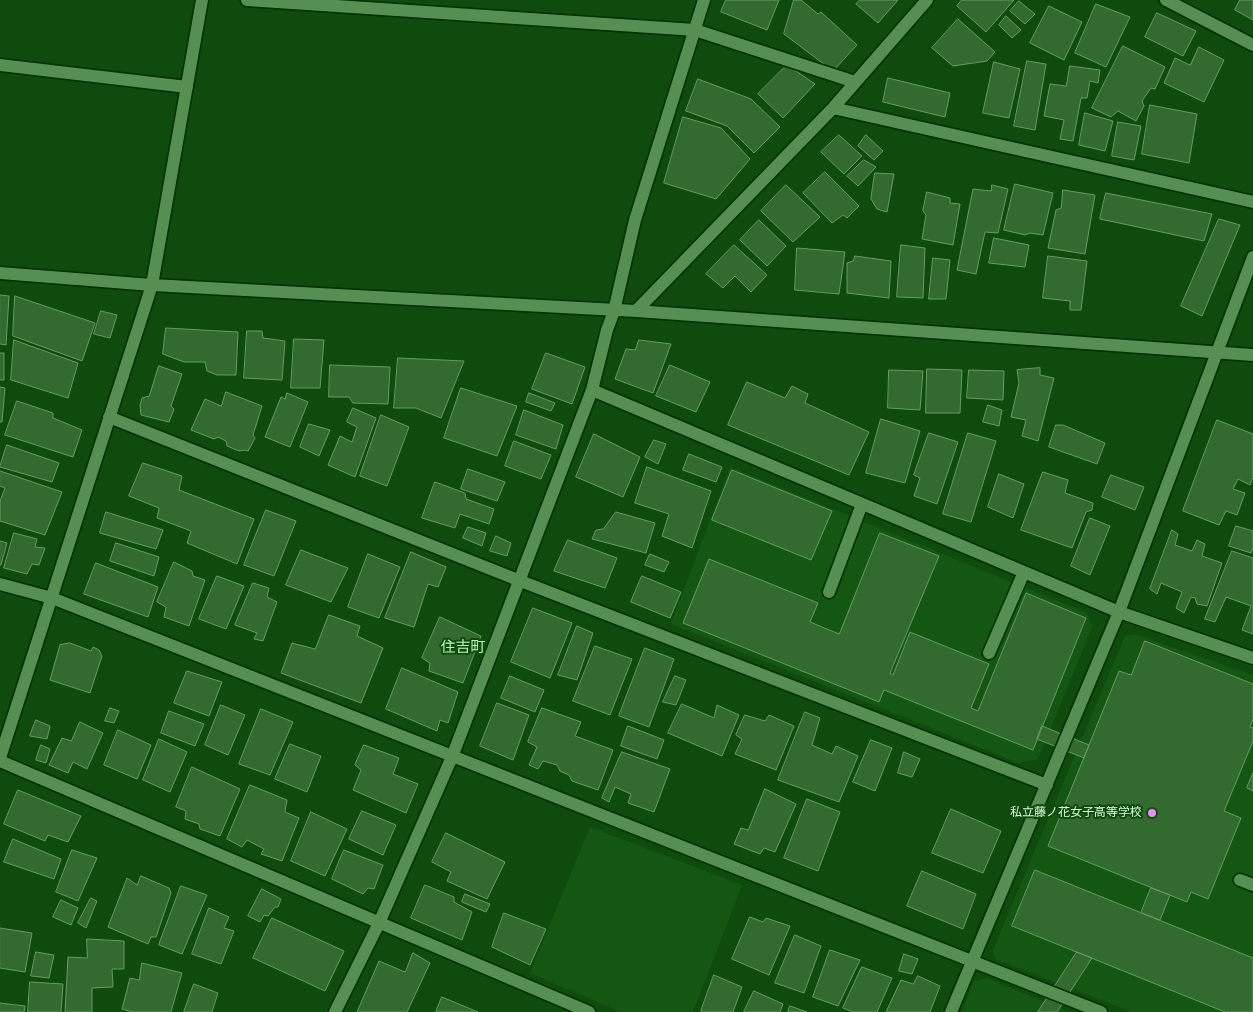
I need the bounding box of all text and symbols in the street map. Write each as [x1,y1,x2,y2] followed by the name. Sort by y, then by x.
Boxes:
[441,639,485,657] district label: 住吉町
[1010,806,1142,820] place label: 私立藤ノ花女子高等学校
[1146,807,1158,819] marker: 私立藤ノ花女子高等学校

